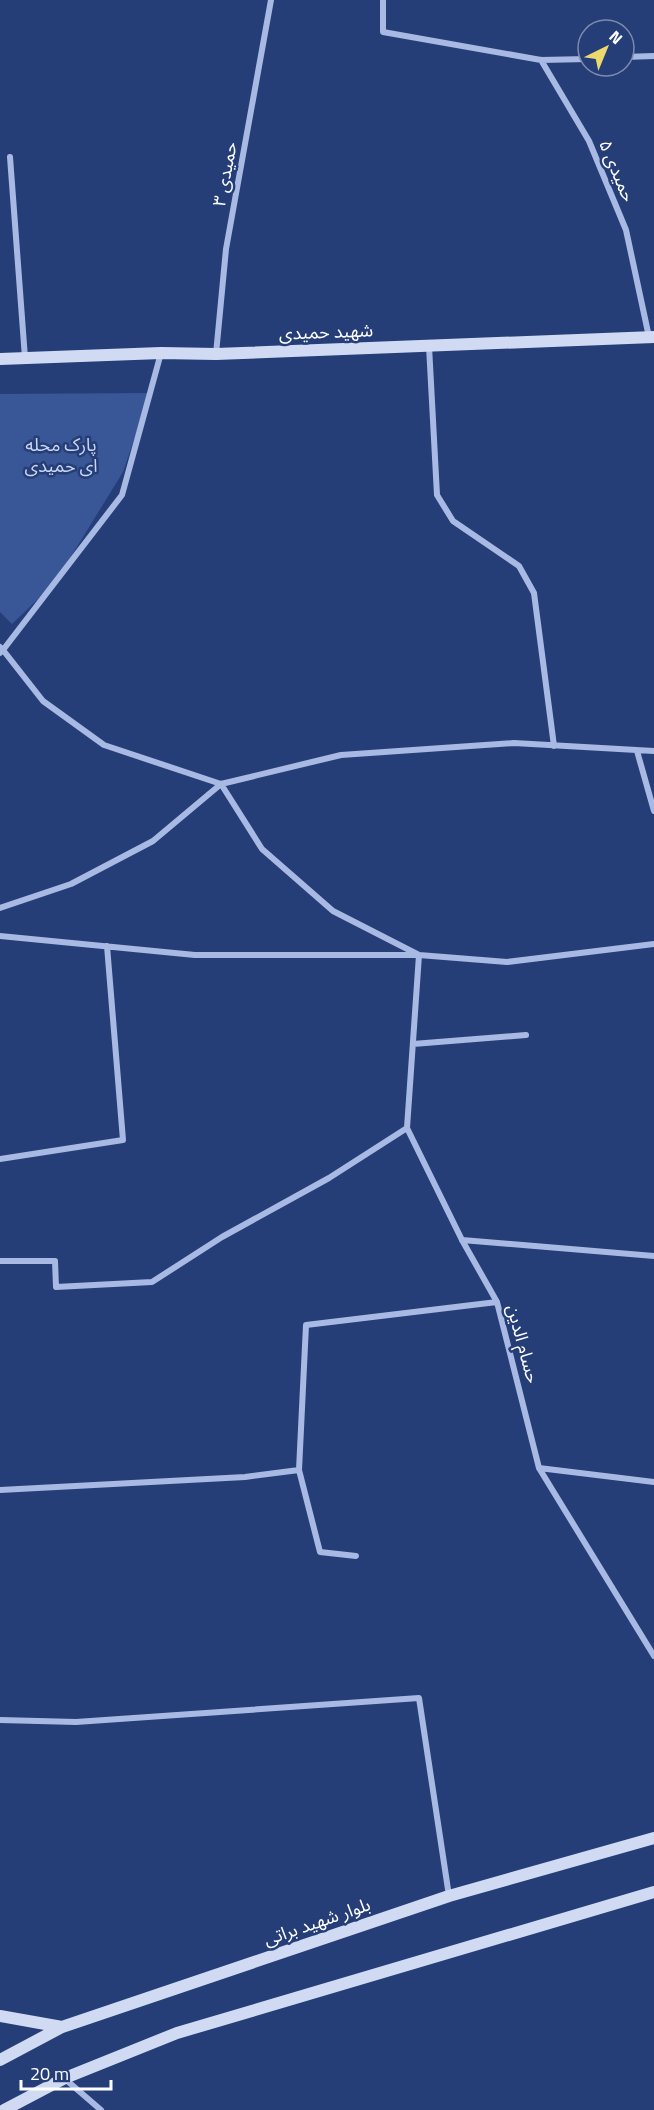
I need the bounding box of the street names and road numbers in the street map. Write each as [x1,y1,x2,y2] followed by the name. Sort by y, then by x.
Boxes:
[592,136,643,206] street label: حمیدی ۵
[205,139,244,208] street label: حمیدی ۳
[278,316,374,347] street label: شهید حمیدی
[499,1301,547,1387] street label: حسام الدین
[260,1891,374,1952] street label: بلوار شهید براتی

